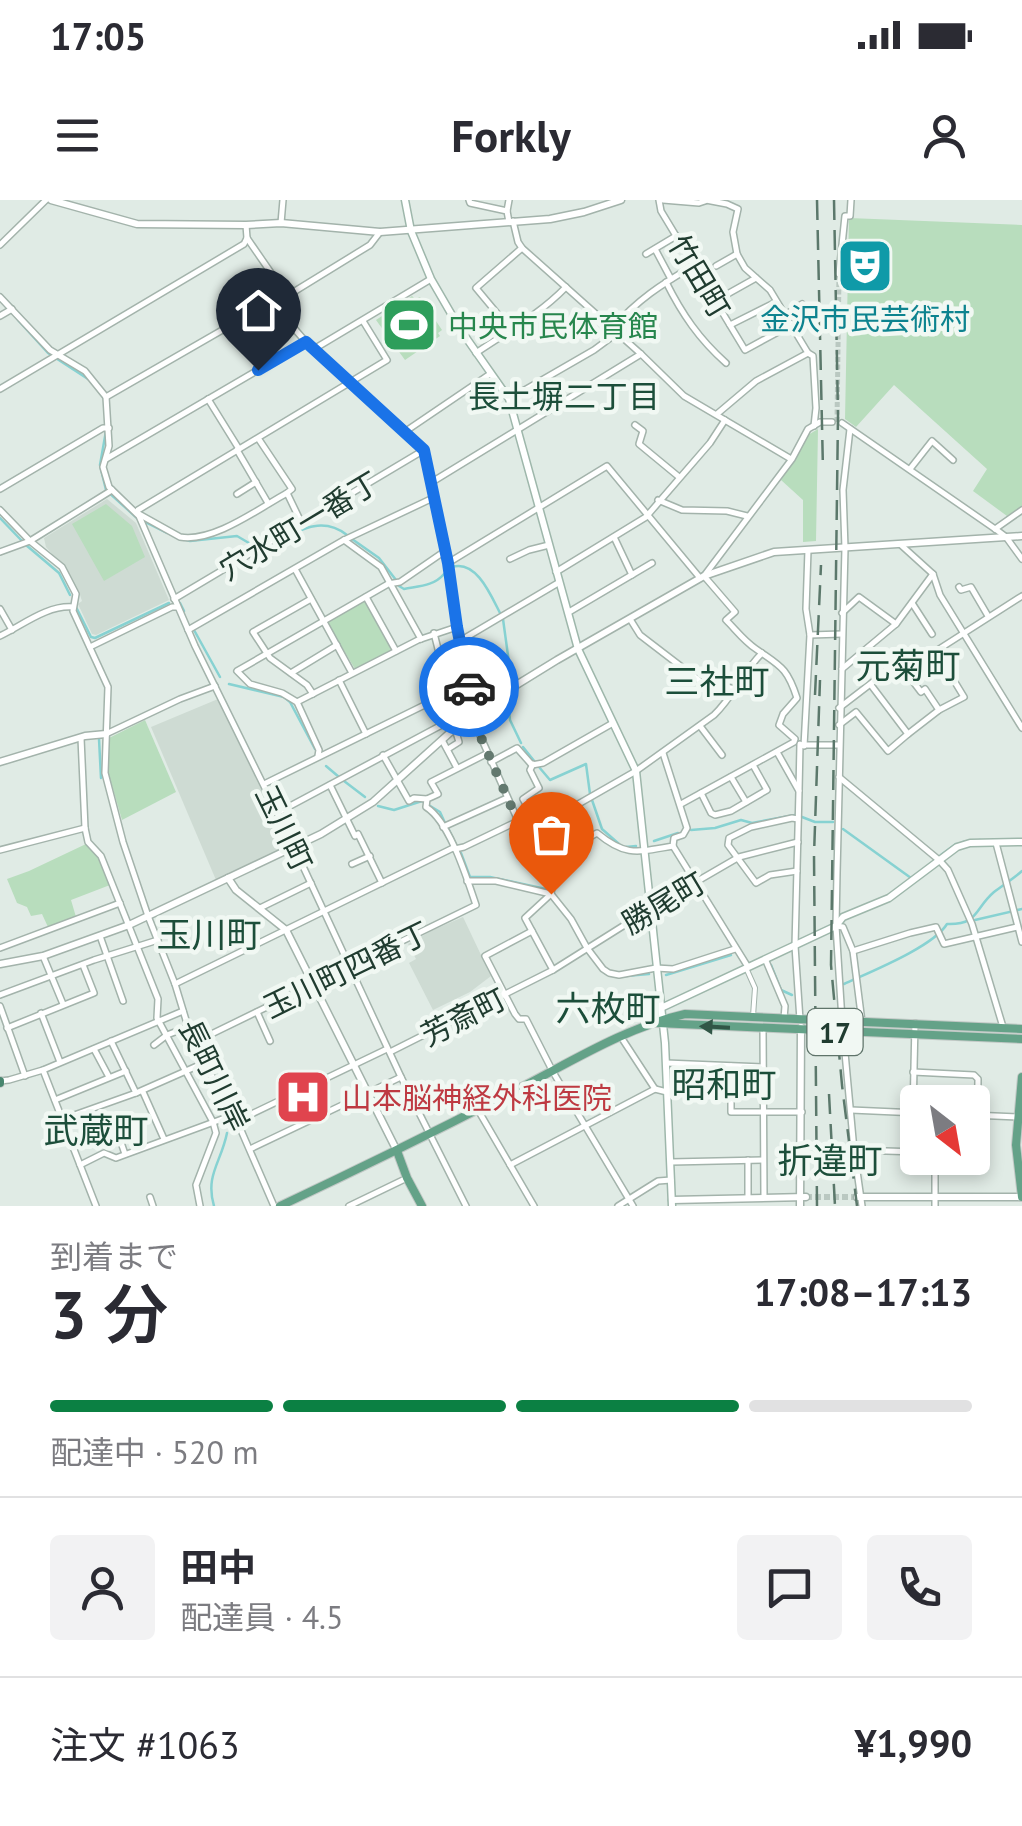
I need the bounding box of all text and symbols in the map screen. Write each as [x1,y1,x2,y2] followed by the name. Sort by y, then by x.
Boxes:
[50,11,146,60] text: 17:05
[451,106,571,164] text: Forkly
[50,108,105,163] icon: menu
[917,108,972,163] icon: person
[660,227,740,325] street label: 竹田町
[835,236,895,296] theatre icon: 金沢市民芸術村
[216,268,301,371] pin
[231,283,286,338] icon: home
[379,295,439,355] sports icon: 中央市民体育館
[760,299,970,338] place label: 金沢市民芸術村
[448,306,658,345] place label: 中央市民体育館
[468,375,660,417] district label: 長土塀二丁目
[212,462,386,588] street label: 穴水町一番丁
[419,637,519,737] courier
[855,642,961,688] district label: 元菊町
[664,658,770,704] district label: 三社町
[442,660,497,715] icon: car
[248,779,322,877] street label: 玉川町
[509,792,594,895] pin
[524,807,579,862] icon: bag
[614,862,712,942] street label: 勝尾町
[156,911,262,957] district label: 玉川町
[257,912,435,1026] street label: 玉川町四番丁
[414,978,512,1054] street label: 芳斎町
[555,985,661,1031] district label: 六枚町
[808,1009,862,1055] road number: 17
[171,1013,259,1137] street label: 長町川岸
[698,1018,730,1034] one-way arrow
[671,1061,777,1107] district label: 昭和町
[273,1067,333,1127] hospital icon: 山本脳神経外科医院
[342,1078,612,1117] place label: 山本脳神経外科医院
[900,1085,990,1175] north arrow
[900,1085,990,1175] map controls
[43,1107,149,1153] district label: 武蔵町
[777,1137,883,1183] district label: 折違町
[50,1235,178,1277] text: 到着まで
[754,1267,972,1316] text: 17:08–17:13
[50,1272,168,1356] text: 3 分
[50,1431,258,1473] text: 配達中 · 520 m
[50,1535,155,1640] button: person
[737,1535,842,1640] button: chat
[867,1535,972,1640] button: phone
[180,1542,256,1591] text: 田中
[180,1596,343,1638] text: 配達員 · 4.5
[855,1718,972,1767] text: ¥1,990
[50,1720,240,1769] text: 注文 #1063

